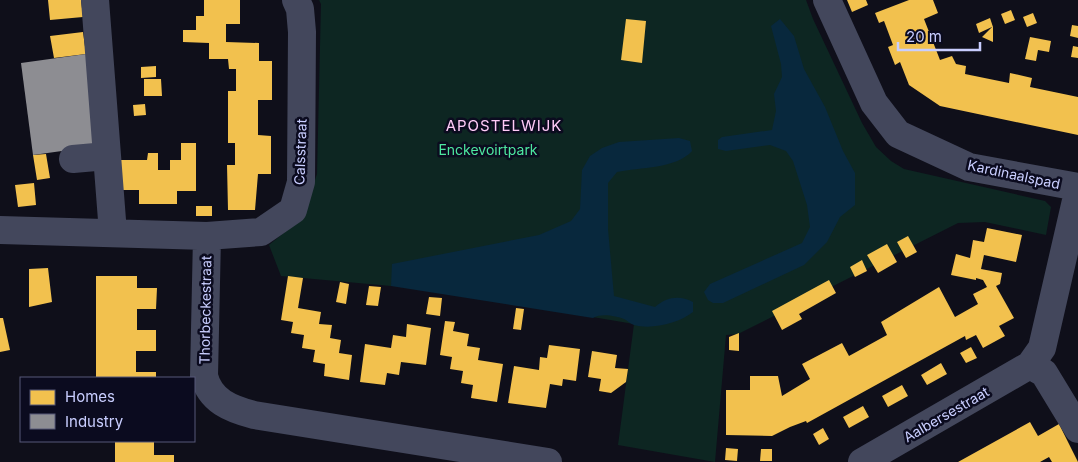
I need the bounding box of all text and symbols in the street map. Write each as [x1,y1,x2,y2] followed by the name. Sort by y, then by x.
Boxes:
[898,20,980,52] scale bar
[906,27,942,46] text: 20 m
[446,116,562,135] district label: APOSTELWIJK
[290,118,310,185] street label: Calsstraat
[438,141,538,158] park label: Enckevoirtpark
[966,156,1062,192] street label: Kardinaalspad
[196,255,214,365] street label: Thorbeckestraat
[20,377,195,442] legend
[900,382,992,445] street label: Aalbersestraat
[65,387,115,406] text: Homes
[65,412,124,431] text: Industry

